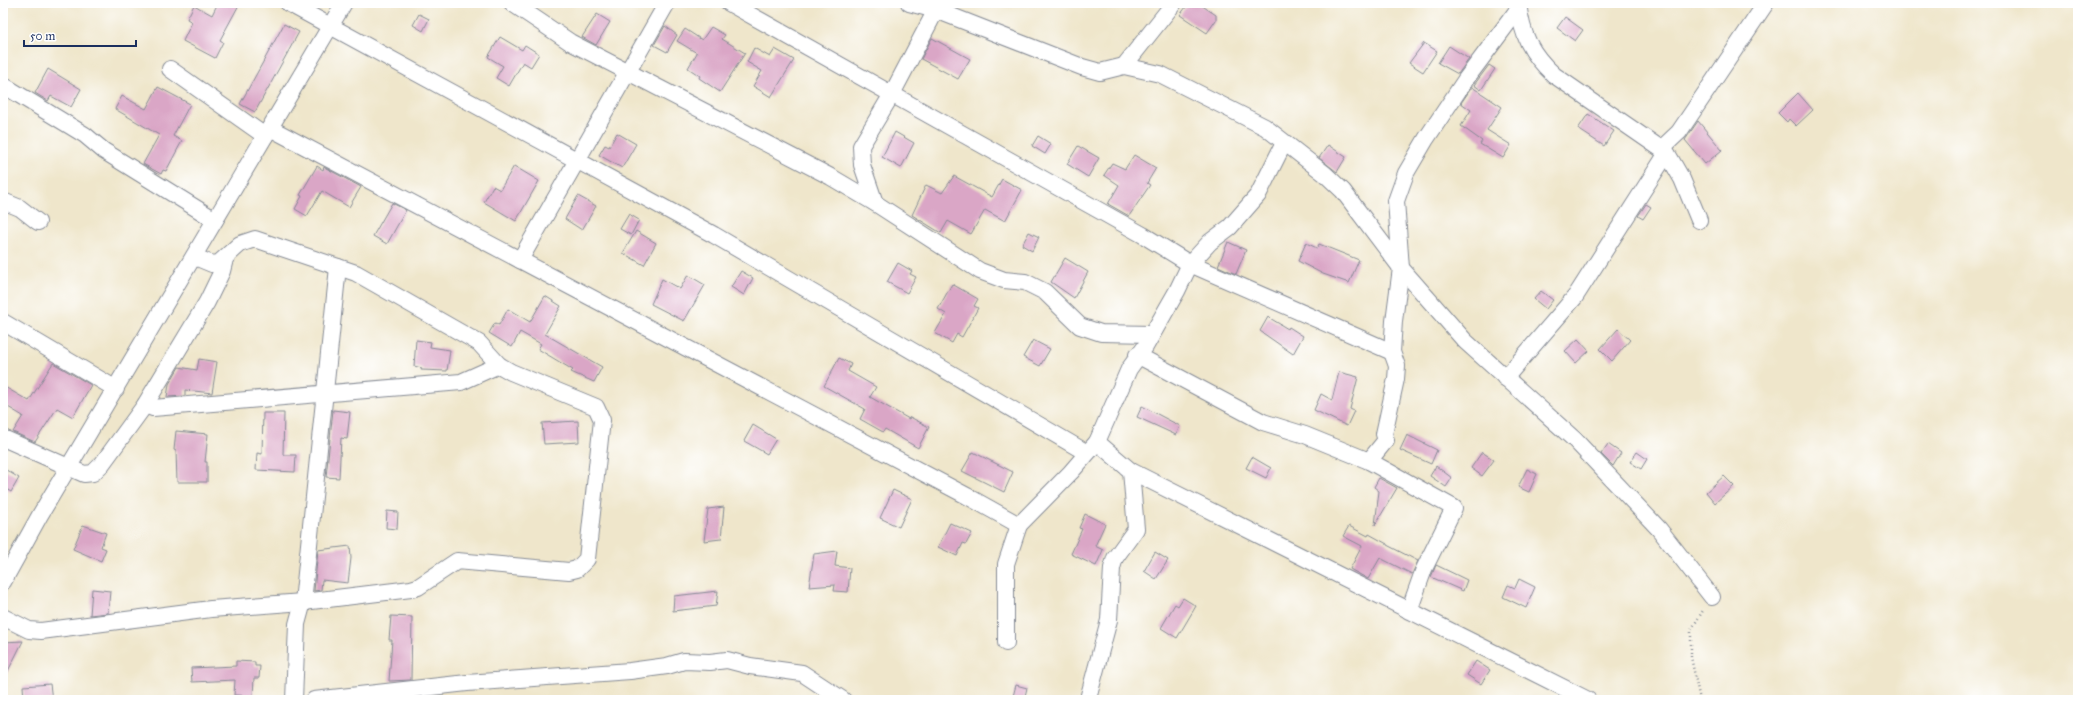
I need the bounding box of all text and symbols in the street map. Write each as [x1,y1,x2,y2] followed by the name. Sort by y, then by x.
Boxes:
[24,22,136,48] scale bar
[30,29,55,43] text: 50 m

